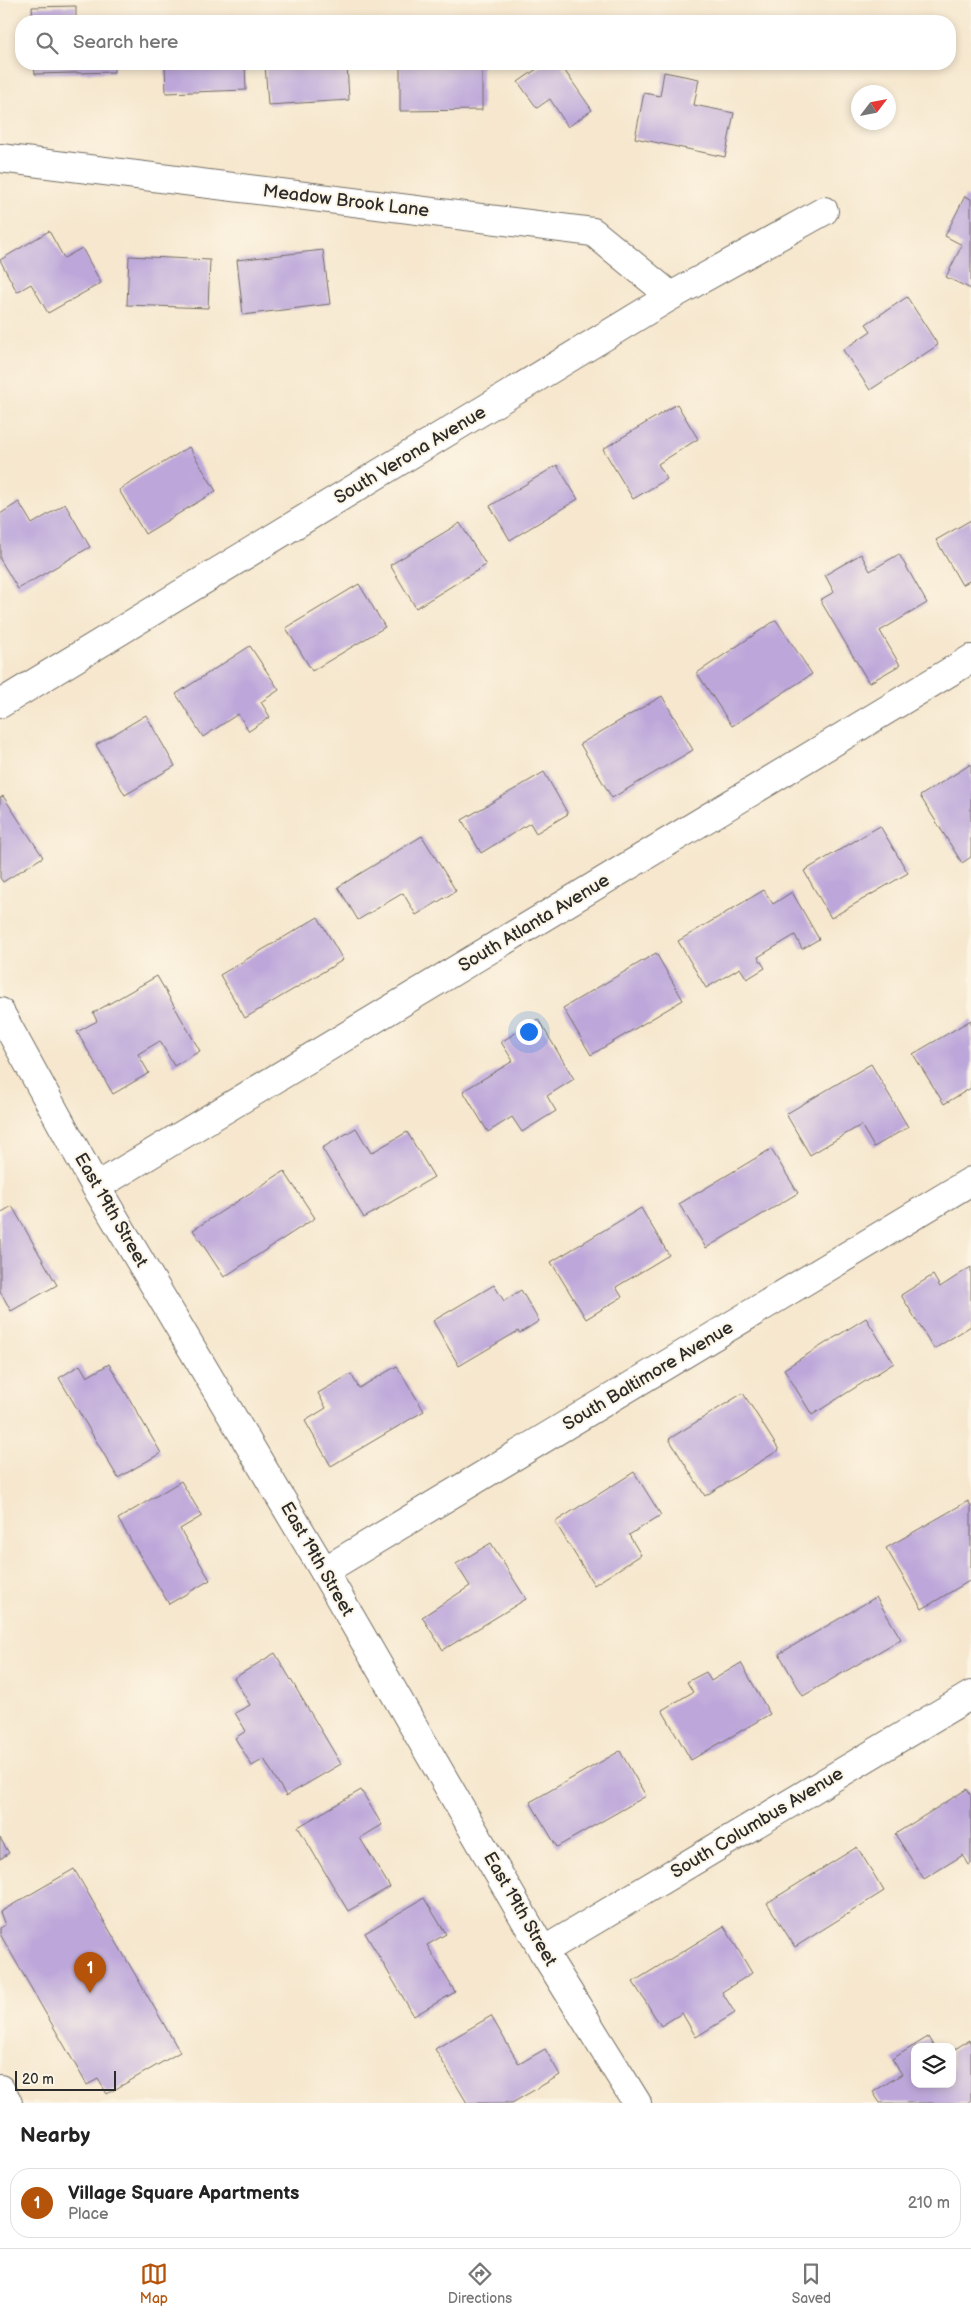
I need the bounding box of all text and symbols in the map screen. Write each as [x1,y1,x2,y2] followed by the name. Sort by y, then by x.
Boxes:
[15,15,956,70] search box
[33,29,61,57] icon: search
[73,31,178,54] text: Search here
[851,85,896,130] north arrow
[262,180,431,222] street label: Meadow Brook Lane
[330,401,490,509] street label: South Verona Avenue
[455,869,614,976] street label: South Atlanta Avenue
[516,1019,542,1045] your location
[70,1149,152,1271] street label: East 19th Street
[559,1317,737,1435] street label: South Baltimore Avenue
[276,1498,358,1620] street label: East 19th Street
[667,1763,847,1883] street label: South Columbus Avenue
[479,1848,561,1970] street label: East 19th Street
[74,1952,106,1993] pin: 1
[911,2043,956,2088] map controls
[911,2043,956,2088] button: layers
[15,2068,116,2091] scale bar
[22,2071,54,2088] text: 20 m
[20,2123,90,2148] text: Nearby
[68,2182,299,2205] text: Village Square Apartments
[34,2194,40,2213] text: 1
[908,2194,950,2213] text: 210 m
[68,2205,109,2224] text: Place
[140,2260,168,2307] tab: Map
[448,2260,512,2307] tab: Directions
[792,2260,831,2307] tab: Saved

